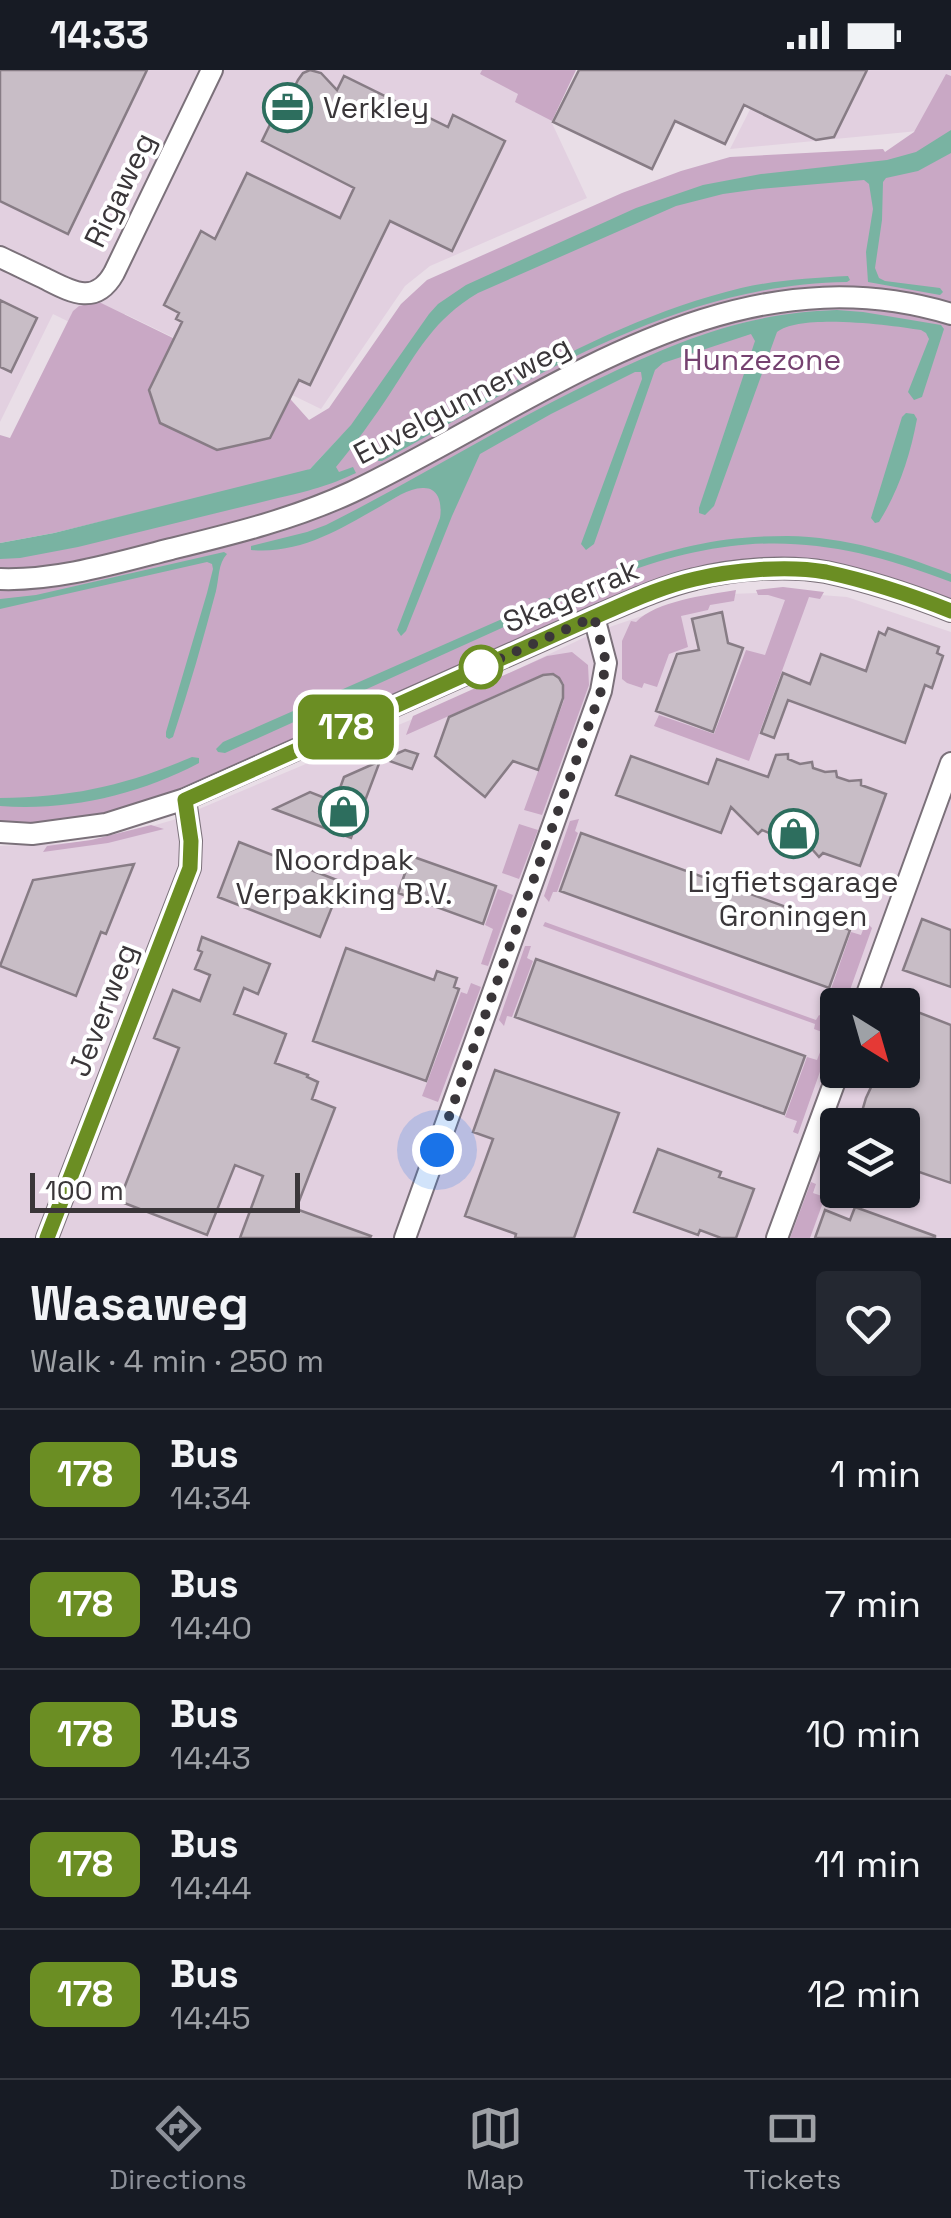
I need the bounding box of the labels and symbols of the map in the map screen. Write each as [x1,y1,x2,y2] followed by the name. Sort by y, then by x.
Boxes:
[262,82,314,134] office icon: Verkley
[323,88,429,127] place label: Verkley
[75,126,164,254] street label: Rigaweg
[347,326,577,473] street label: Euvelgunnerweg
[683,340,841,379] park label: Hunzezone
[497,550,644,642] street label: Skagerrak
[460,646,502,688] unlabelled marker
[288,694,404,760] line badge: 178
[318,785,370,837] shop icon: Noordpak Verpakking B.V.
[767,807,819,859] shop icon: Ligfietsgarage Groningen
[235,840,453,913] place label: Noordpak Verpakking B.V.
[688,862,898,935] place label: Ligfietsgarage Groningen
[59,938,146,1082] street label: Jeverweg
[820,988,920,1088] north arrow
[412,1125,462,1175] your location
[30,1168,300,1212] scale bar

